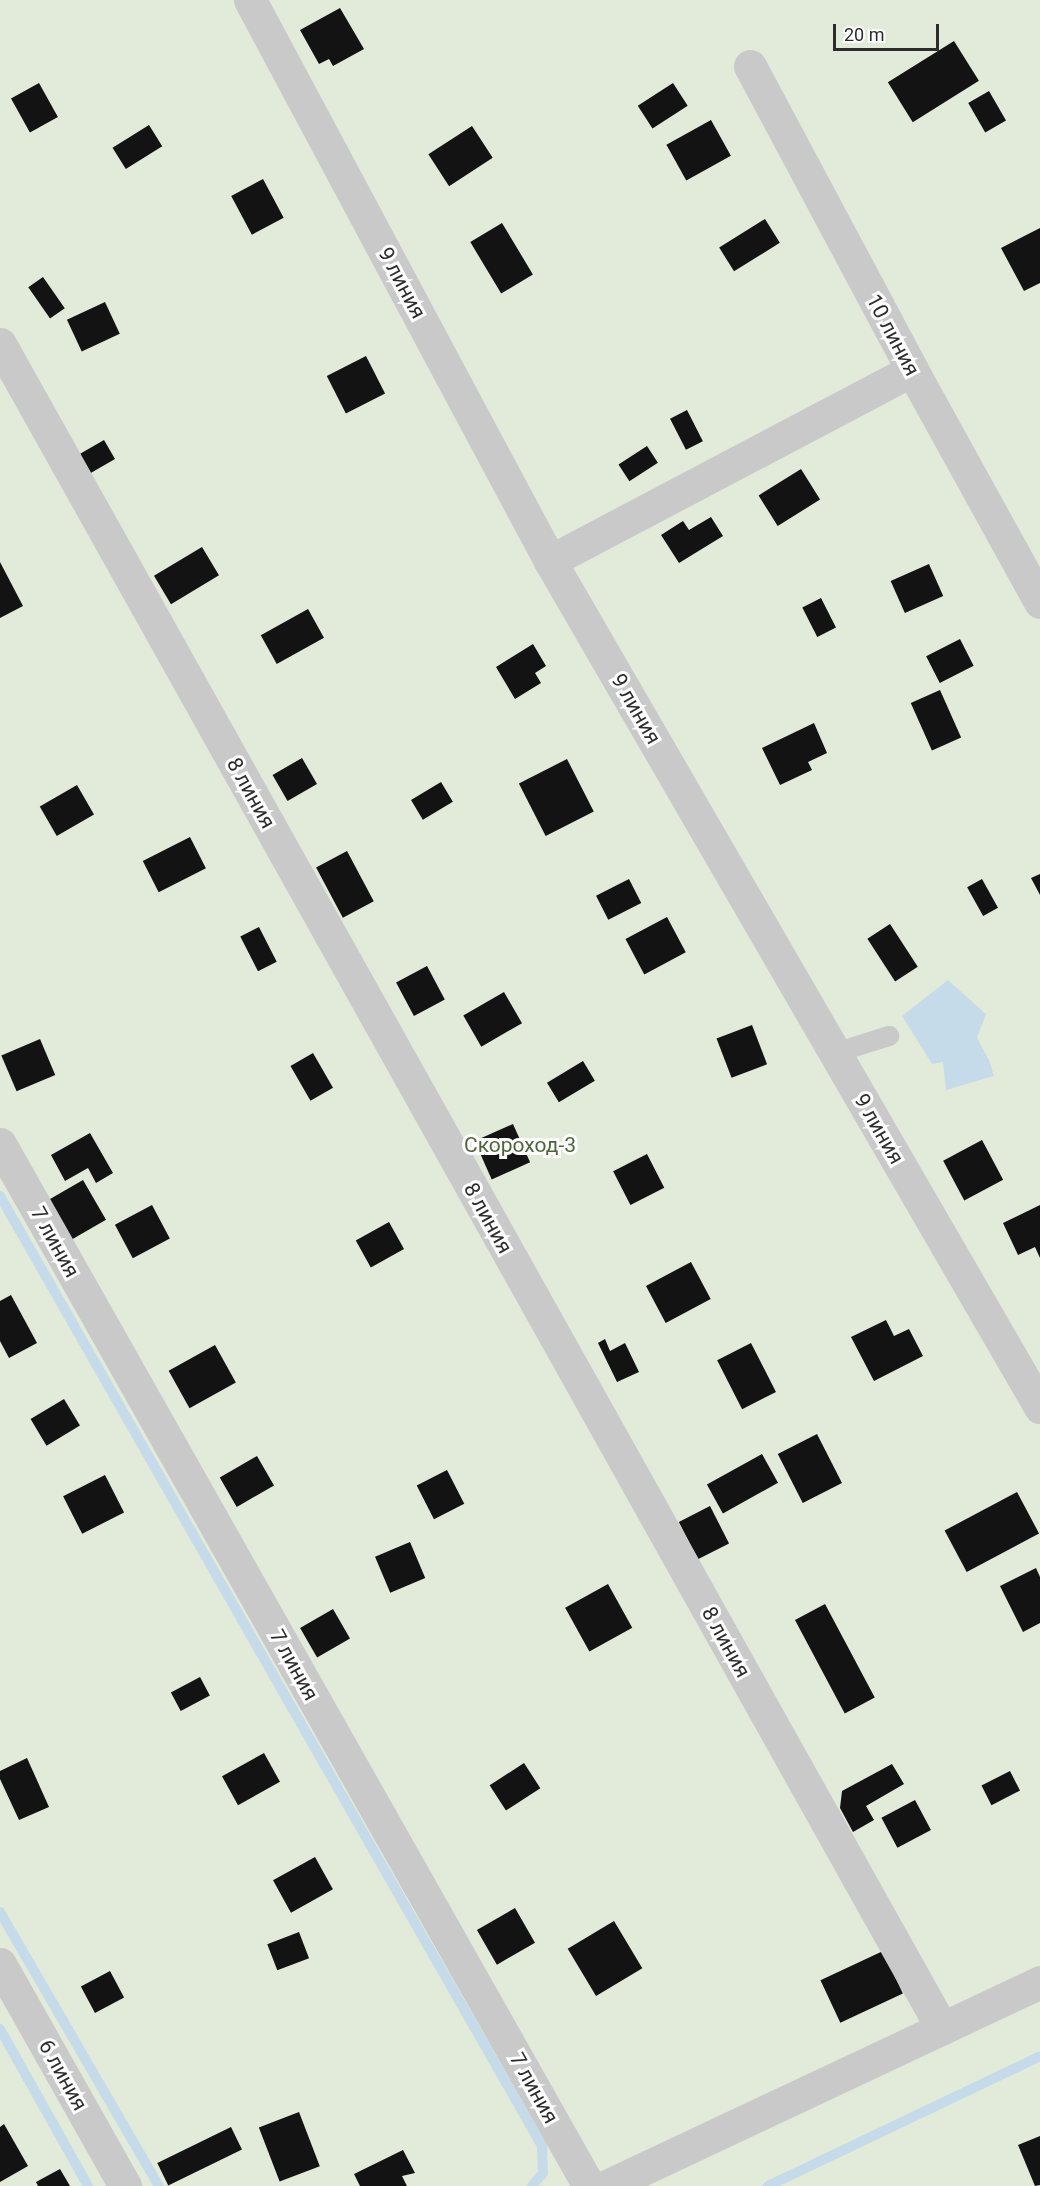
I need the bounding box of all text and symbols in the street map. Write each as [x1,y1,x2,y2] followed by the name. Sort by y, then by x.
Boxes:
[836,12,942,50] scale bar
[844,24,884,45] text: 20 m
[373,243,431,323] street label: 9 линия
[861,290,925,380] street label: 10 линия
[606,669,666,749] street label: 9 линия
[221,753,281,833] street label: 8 линия
[849,1089,909,1169] street label: 9 линия
[464,1132,576,1158] park label: Скороход-3
[458,1178,518,1258] street label: 8 линия
[25,1202,85,1282] street label: 7 линия
[696,1602,756,1682] street label: 8 линия
[264,1625,324,1705] street label: 7 линия
[33,2035,93,2115] street label: 6 линия
[504,2048,564,2128] street label: 7 линия

